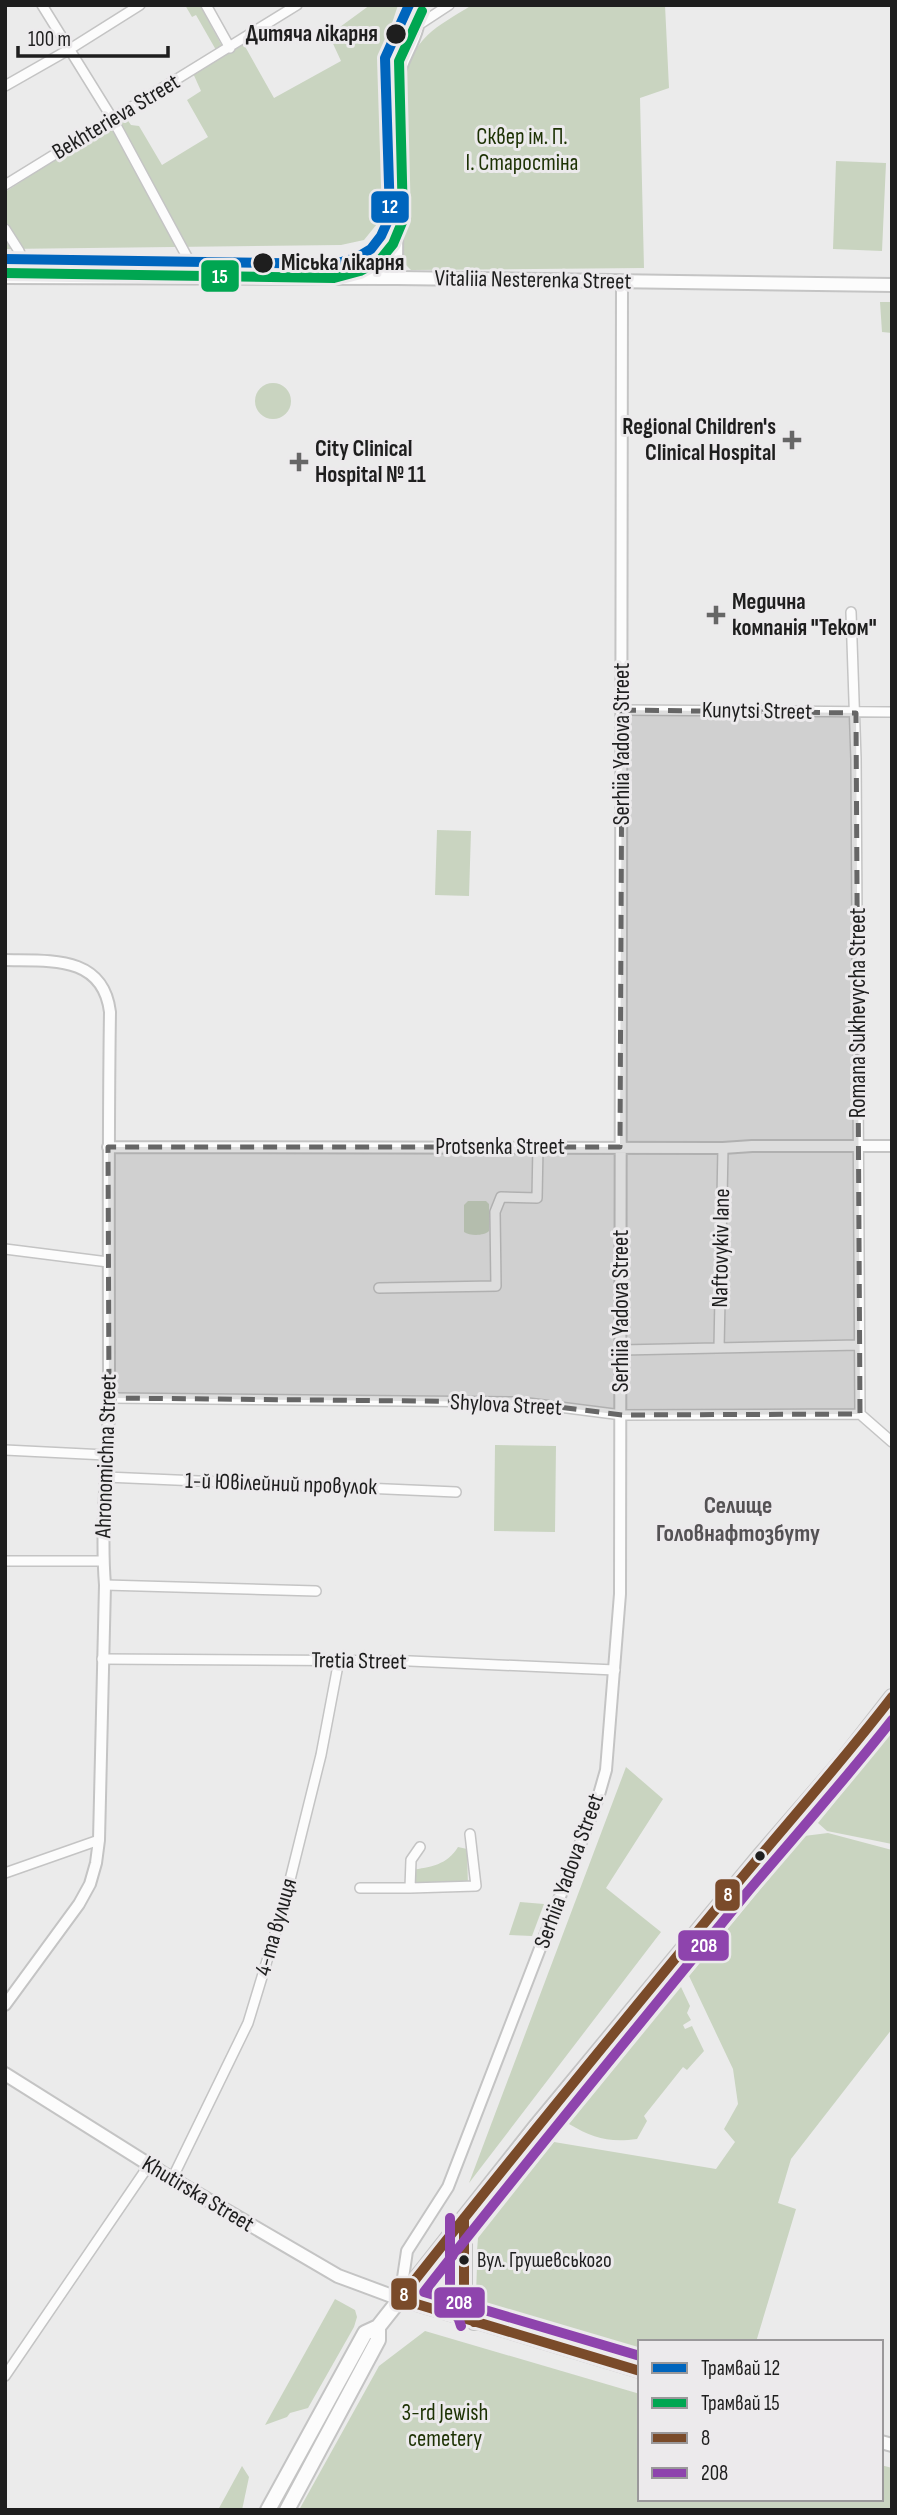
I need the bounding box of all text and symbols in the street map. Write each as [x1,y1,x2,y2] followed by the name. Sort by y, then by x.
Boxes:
[18,14,168,58] scale bar
[246,20,378,48] place label: Дитяча лікарня
[384,22,408,46] marker: Дитяча лікарня
[28,27,71,52] text: 100 m
[47,68,185,166] street label: Bekhterieva Street
[466,123,578,177] park label: Сквер ім. П. І. Старостіна
[370,190,410,224] line badge: 12
[382,196,398,219] text: 12
[281,249,404,277] place label: Міська лікарня
[251,251,275,275] marker: Міська лікарня
[200,259,240,293] line badge: 15
[434,264,632,296] street label: Vitaliia Nesterenka Street
[212,266,228,289] text: 15
[622,413,776,467] place label: Regional Children's Clinical Hospital
[782,430,802,450] marker: Regional Children's Clinical Hospital
[315,435,426,489] place label: City Clinical Hospital № 11
[289,452,309,472] marker: City Clinical Hospital № 11
[732,588,877,642] place label: Медична компанія "Теком"
[706,605,726,625] marker: Медична компанія "Теком"
[608,663,636,825] street label: Serhiia Yadova Street
[702,696,812,726] street label: Kunytsi Street
[844,908,872,1118] street label: Romana Sukhevycha Street
[435,1133,565,1161] street label: Protsenka Street
[706,1188,736,1308] street label: Naftovykiv lane
[607,1230,635,1392] street label: Serhiia Yadova Street
[89,1373,123,1540] street label: Ahronomichna Street
[449,1388,563,1422] street label: Shylova Street
[185,1467,378,1501] street label: 1-й Ювілейний провулок
[656,1491,820,1548] district label: Селище Головнафтозбуту
[311,1646,407,1676] street label: Tretia Street
[528,1790,610,1952] street label: Serhiia Yadova Street
[753,1849,767,1863] unlabelled marker
[249,1875,303,1979] street label: 4-та вулиця
[714,1878,741,1912] line badge: 8
[724,1884,733,1907] text: 8
[677,1929,730,1962] line badge: 208
[691,1935,717,1958] text: 208
[137,2150,259,2238] street label: Khutirska Street
[477,2248,612,2273] place label: Вул. Грушевського
[457,2253,471,2267] marker: Вул. Грушевського
[390,2277,418,2311] line badge: 8
[400,2284,409,2307] text: 8
[433,2286,486,2319] line badge: 208
[446,2292,472,2315] text: 208
[638,2340,883,2501] legend
[701,2356,780,2381] text: Трамвай 12
[701,2391,780,2416] text: Трамвай 15
[402,2399,488,2453] park label: 3-rd Jewish cemetery
[701,2426,710,2451] text: 8
[701,2461,728,2486] text: 208

